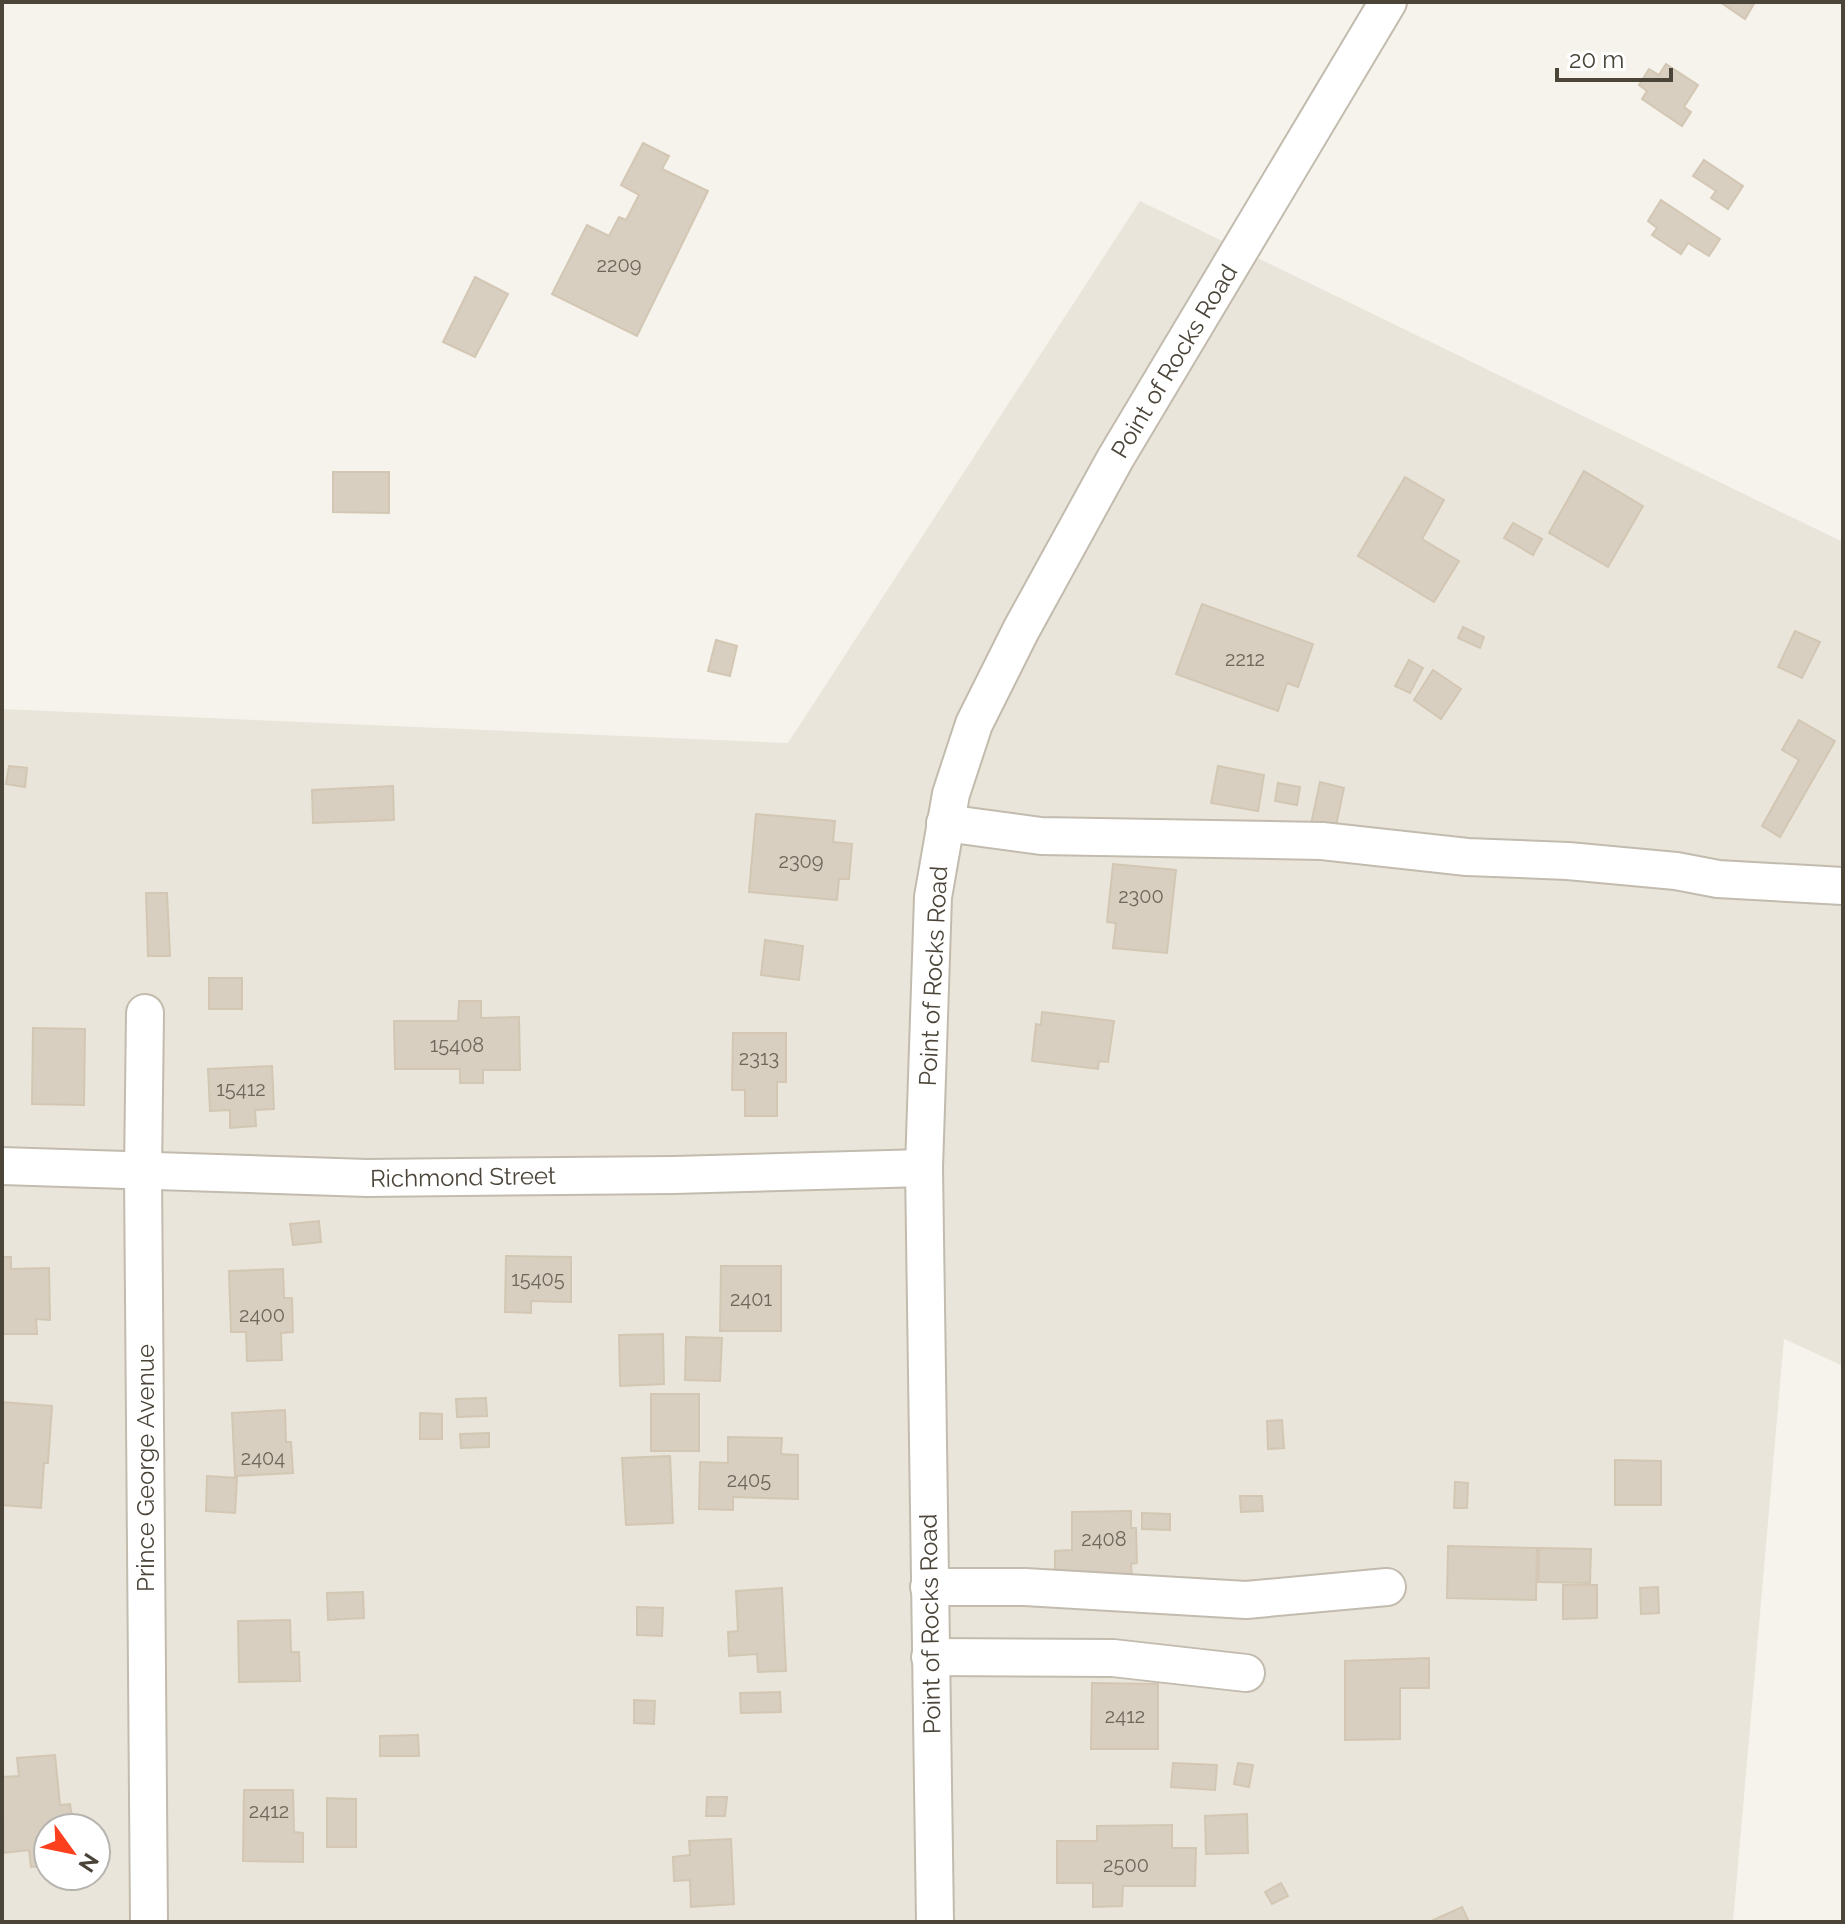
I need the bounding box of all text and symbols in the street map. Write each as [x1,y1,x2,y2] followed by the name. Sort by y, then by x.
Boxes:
[1557,32,1671,82] scale bar
[1569,45,1624,74] text: 20 m
[597,253,641,277] house number: 2209
[1105,259,1243,463] street label: Point of Rocks Road
[1225,647,1265,671] house number: 2212
[778,849,824,873] house number: 2309
[913,865,953,1087] street label: Point of Rocks Road
[1118,884,1164,908] house number: 2300
[430,1033,484,1057] house number: 15408
[739,1046,779,1070] house number: 2313
[216,1077,266,1101] house number: 15412
[370,1161,556,1193] street label: Richmond Street
[511,1267,565,1291] house number: 15405
[730,1287,773,1311] house number: 2401
[239,1303,285,1327] house number: 2400
[131,1344,160,1592] street label: Prince George Avenue
[241,1446,285,1470] house number: 2404
[727,1468,771,1492] house number: 2405
[914,1513,946,1735] street label: Point of Rocks Road
[1081,1527,1127,1551] house number: 2408
[1105,1704,1145,1728] house number: 2412
[249,1799,289,1823] house number: 2412
[32,1812,112,1892] north arrow
[73,1849,104,1877] text: N
[1103,1853,1149,1877] house number: 2500

